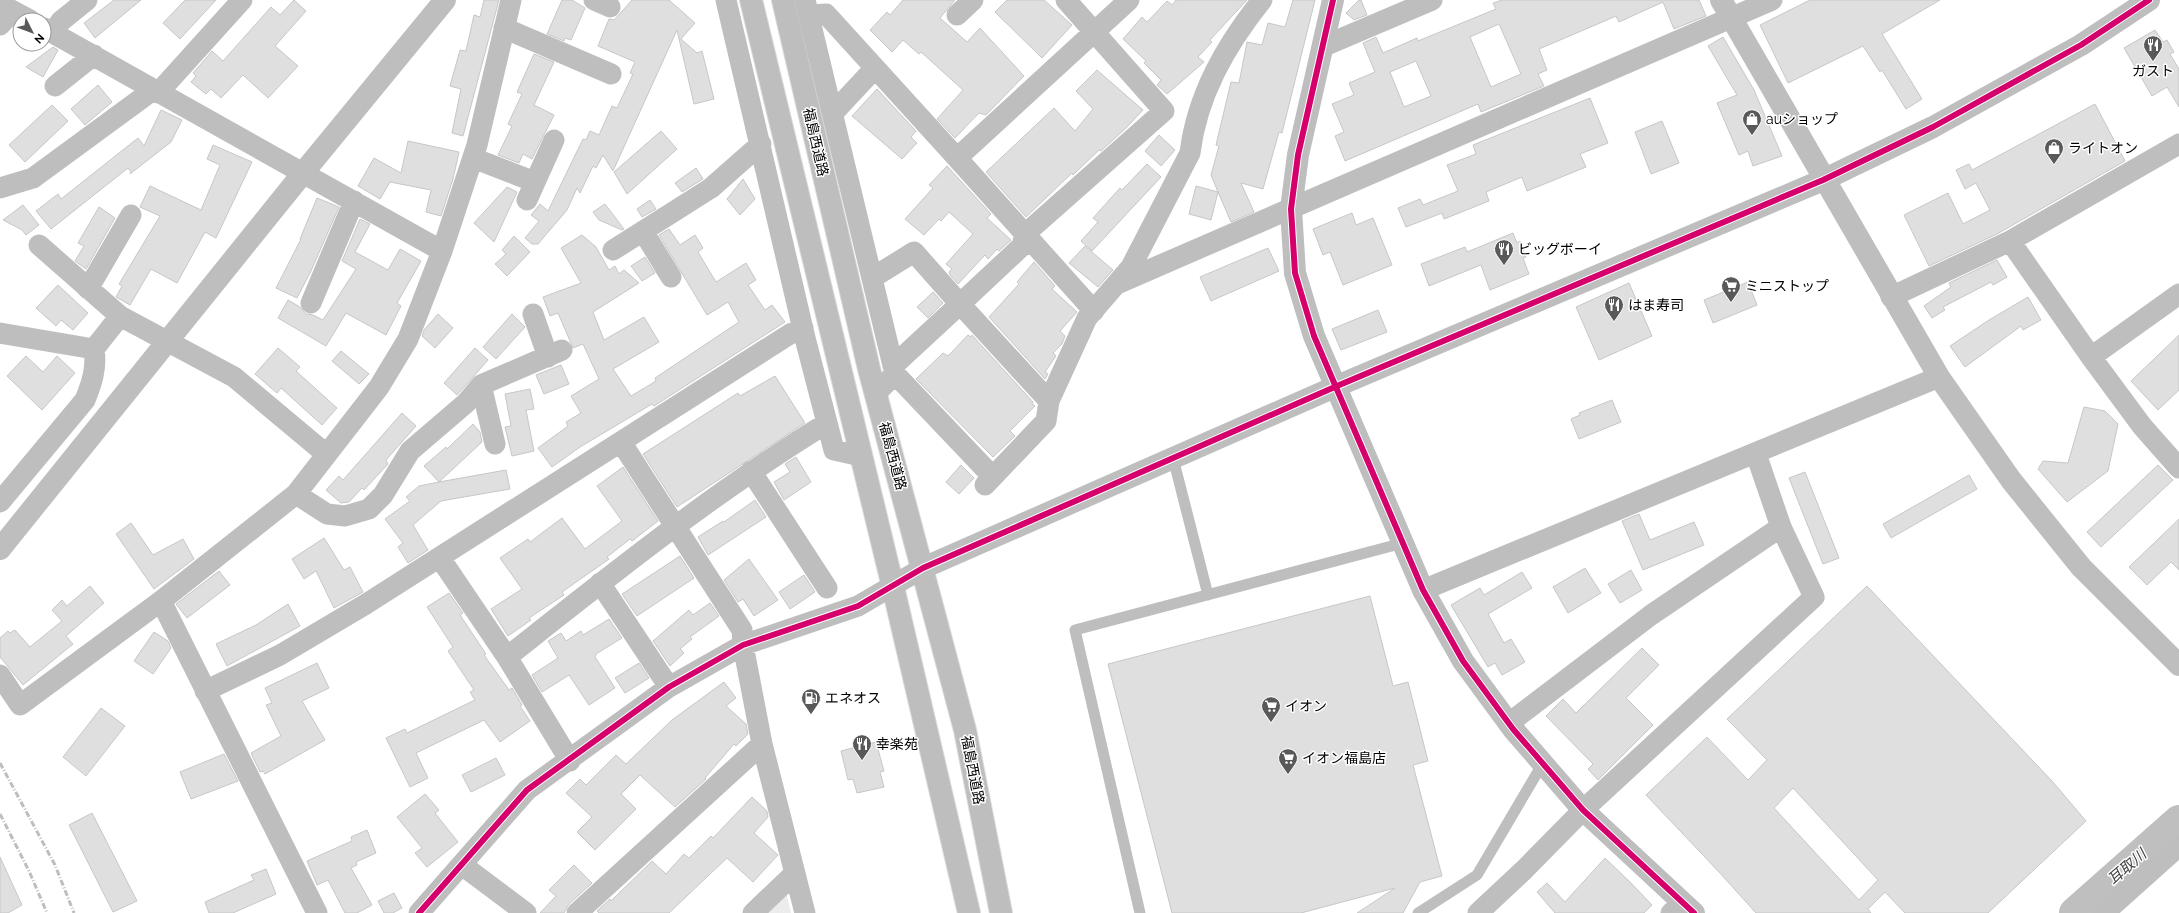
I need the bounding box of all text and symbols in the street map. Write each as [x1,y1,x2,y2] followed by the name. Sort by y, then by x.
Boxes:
[12,12,52,52] north arrow
[31,31,47,46] text: N
[2142,34,2164,62] restaurant icon: ガスト
[2132,63,2174,79] place label: ガスト
[800,106,832,178] street label: 福島西道路
[1741,108,1763,136] shop icon: auショップ
[1766,111,1838,127] place label: auショップ
[2043,137,2065,165] shop icon: ライトオン
[2068,140,2138,156] place label: ライトオン
[1493,238,1515,266] restaurant icon: ビッグボーイ
[1518,241,1602,257] place label: ビッグボーイ
[1720,275,1742,303] supermarket icon: ミニストップ
[1745,278,1829,294] place label: ミニストップ
[1603,294,1625,322] restaurant icon: はま寿司
[1628,297,1684,313] place label: はま寿司
[876,420,910,492] street label: 福島西道路
[800,687,822,715] fuel station icon: エネオス
[825,690,881,706] place label: エネオス
[1260,695,1282,723] supermarket icon: イオン
[1285,698,1327,714] place label: イオン
[851,733,873,761] restaurant icon: 幸楽苑
[958,734,988,806] street label: 福島西道路
[876,736,918,752] place label: 幸楽苑
[1277,747,1299,775] supermarket icon: イオン福島店
[1302,750,1386,766] place label: イオン福島店
[2104,844,2151,889] water label: 耳取川

